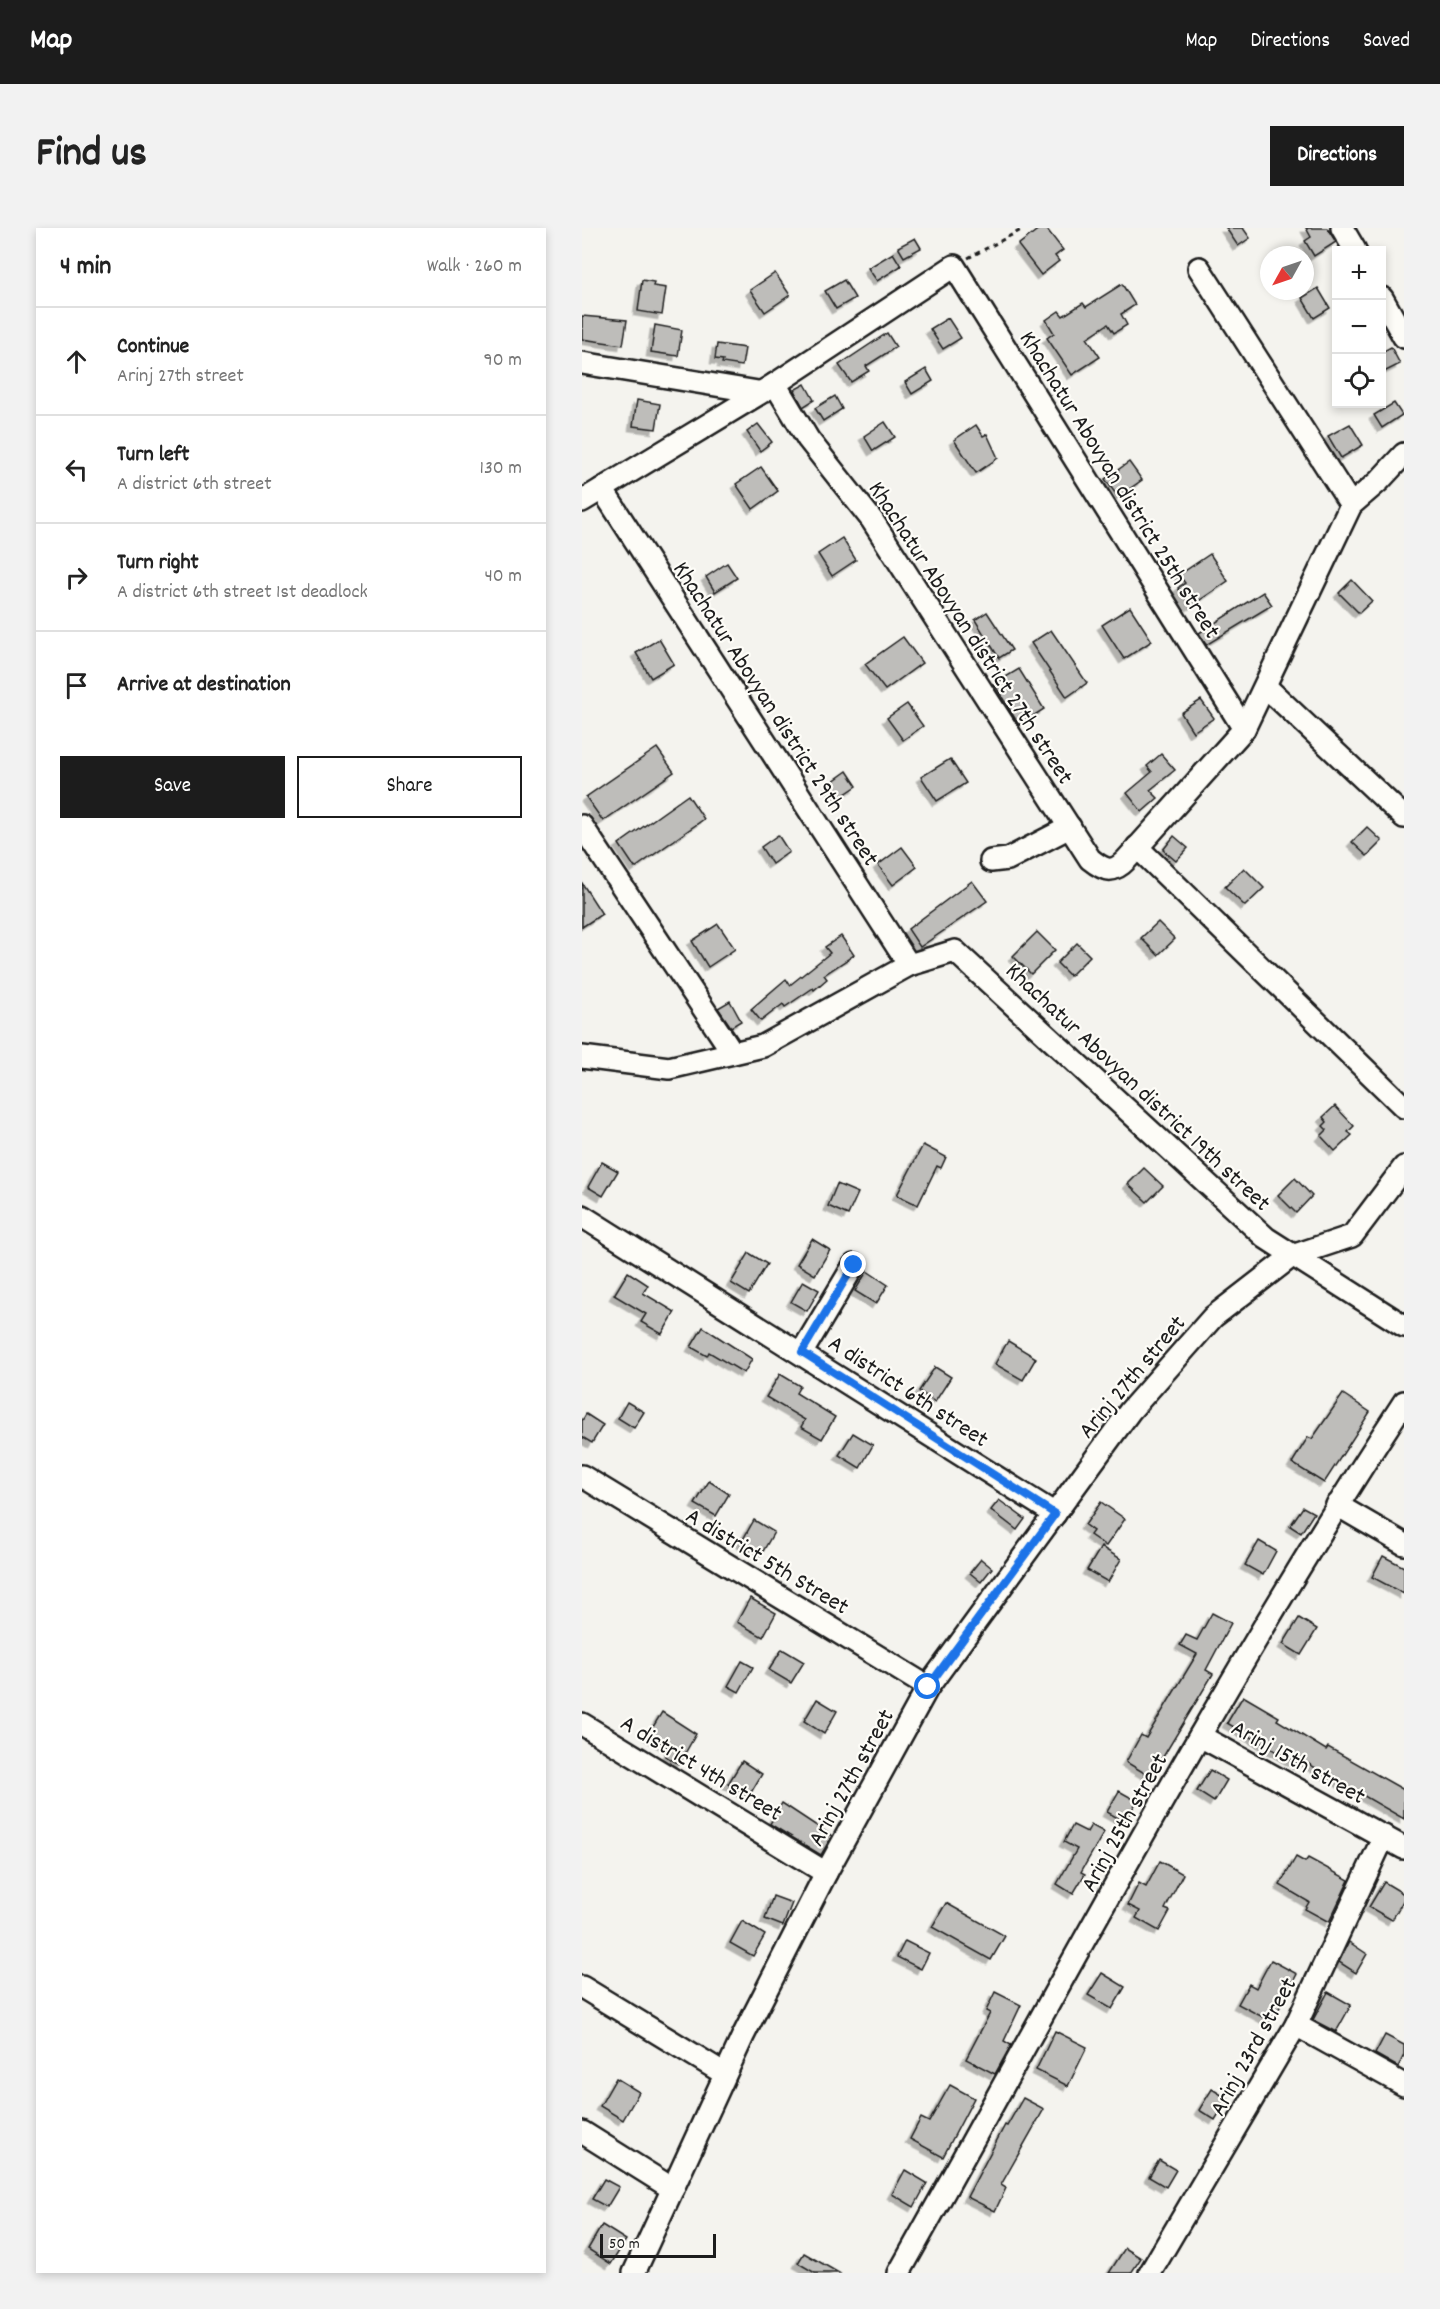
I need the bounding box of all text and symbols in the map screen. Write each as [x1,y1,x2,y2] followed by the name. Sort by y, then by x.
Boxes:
[30,22,72,62] text: Map
[1186,27,1217,57] text: Map
[1250,27,1330,57] text: Directions
[1363,27,1410,57] text: Saved
[36,126,147,186] text: Find us
[1270,126,1404,186] button: Directions
[1260,246,1314,300] north arrow
[1332,246,1386,408] map controls
[1332,246,1386,300] button: +
[60,249,111,286] text: 4 min
[427,253,522,281] text: Walk · 260 m
[1332,300,1386,354] button: −
[1009,325,1228,646] street label: Khachatur Abovyan district 25th street
[117,332,189,363] text: Continue
[60,345,93,378] icon: ahead
[484,347,522,375] text: 90 m
[1332,354,1386,408] button: locate
[117,363,244,391] text: Arinj 27th street
[117,440,189,471] text: Turn left
[60,453,93,486] icon: left
[480,455,522,483] text: 130 m
[117,471,272,499] text: A district 6th street
[858,475,1081,792] street label: Khachatur Abovyan district 27th street
[117,548,199,579] text: Turn right
[663,556,886,874] street label: Khachatur Abovyan district 29th street
[60,561,93,594] icon: right
[484,563,522,591] text: 40 m
[117,579,368,607] text: A district 6th street 1st deadlock
[60,669,93,702] icon: arrive
[117,670,291,701] text: Arrive at destination
[60,756,285,818] button: Save
[297,756,522,818] button: Share
[997,956,1277,1221] street label: Khachatur Abovyan district 19th street
[840,1251,866,1277] route end
[1071,1309,1195,1447] street label: Arinj 27th street
[820,1328,995,1457] street label: A district 6th street
[678,1500,855,1625] street label: A district 5th Street
[914,1673,940,1699] route start
[801,1704,904,1853] street label: Arinj 27th street
[613,1708,788,1832] street label: A district 4th street
[1224,1713,1371,1815] street label: Arinj 15th street
[1073,1748,1178,1899] street label: Arinj 25th street
[1202,1972,1307,2123] street label: Arinj 23rd street
[600,2231,716,2258] scale bar
[609,2233,640,2256] text: 50 m

